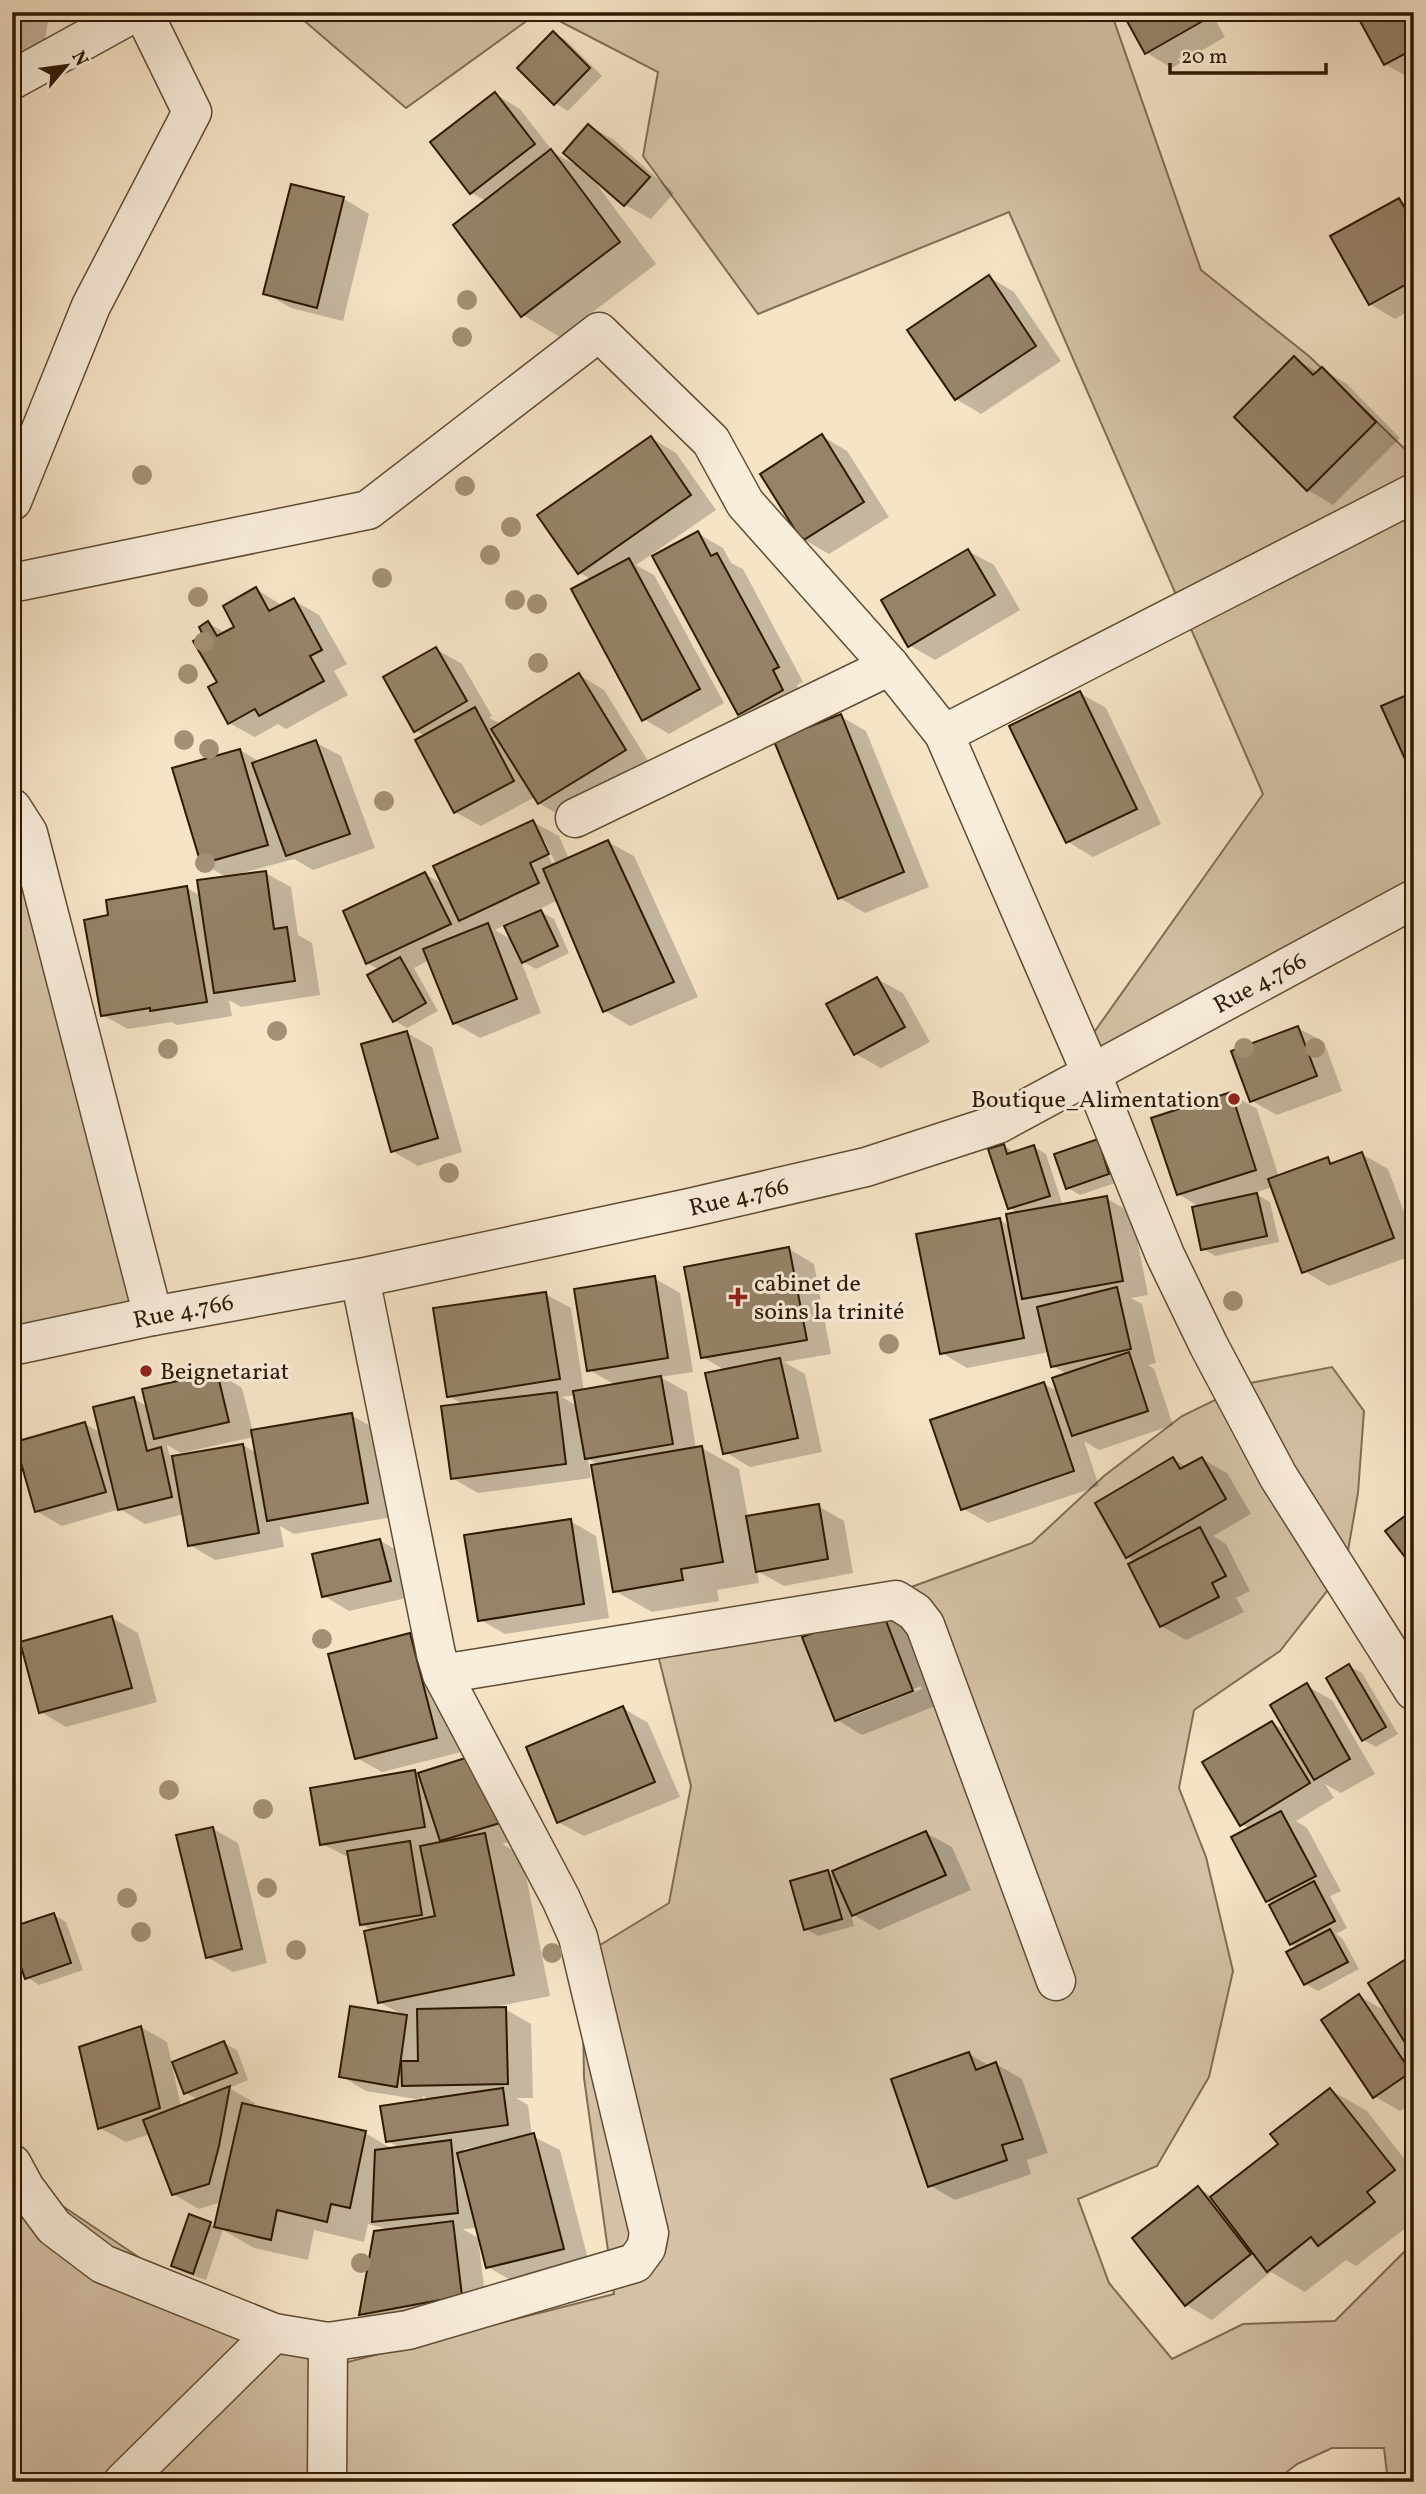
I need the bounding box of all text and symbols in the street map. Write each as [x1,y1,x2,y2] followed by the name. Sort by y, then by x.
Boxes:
[32,32,102,102] north arrow
[1170,32,1326,76] scale bar
[1181,43,1227,72] text: 20 m
[64,46,94,71] text: N
[1208,945,1313,1023] street label: Rue 4.766
[971,1084,1220,1118] place label: Boutique_Alimentation
[1226,1091,1242,1107] marker: Boutique_Alimentation
[686,1170,793,1226] street label: Rue 4.766
[754,1268,904,1330] place label: cabinet de soins la trinité
[130,1287,237,1339] street label: Rue 4.766
[728,1287,748,1307] marker: cabinet de soins la trinité
[160,1356,289,1390] place label: Beignetariat
[138,1363,154,1379] marker: Beignetariat

